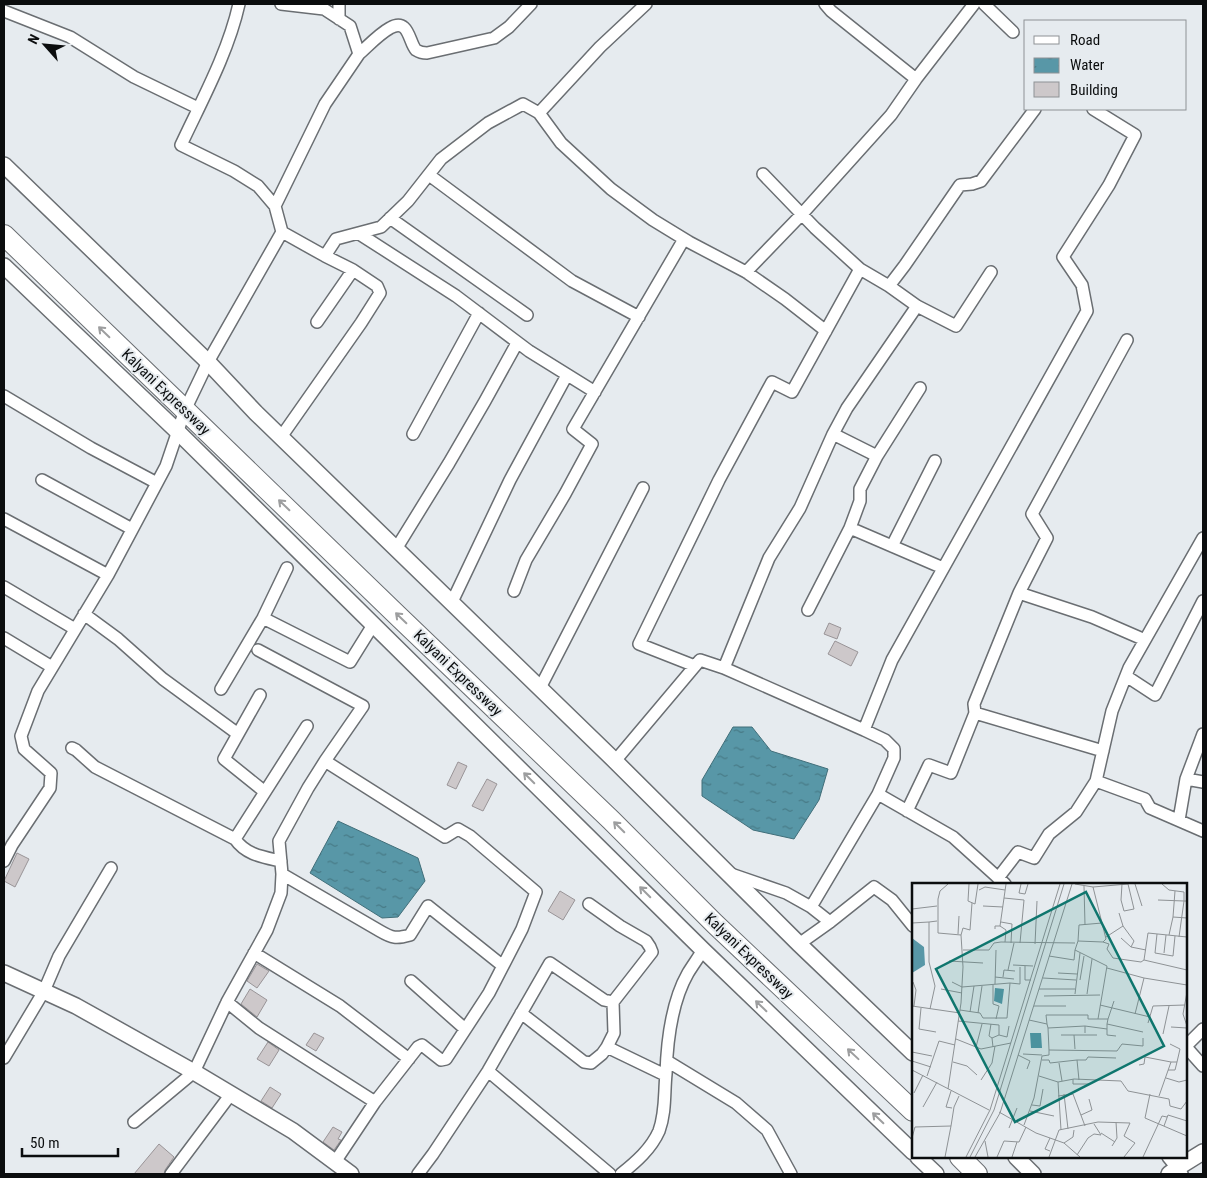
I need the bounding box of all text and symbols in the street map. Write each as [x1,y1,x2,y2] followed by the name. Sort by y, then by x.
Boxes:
[20,20,70,70] north arrow
[1024,20,1187,110] legend
[1070,31,1100,49] text: Road
[24,32,42,47] text: N
[1070,56,1105,74] text: Water
[1070,81,1118,99] text: Building
[97,326,110,338] one-way arrow
[118,345,214,439] street label: Kalyani Expressway
[277,499,290,511] one-way arrow
[394,612,407,624] one-way arrow
[410,626,506,720] street label: Kalyani Expressway
[523,772,535,784] one-way arrow
[613,821,625,834] one-way arrow
[912,883,1187,1158] inset map
[638,886,651,898] one-way arrow
[701,909,797,1003] street label: Kalyani Expressway
[755,1000,767,1012] one-way arrow
[846,1048,859,1060] one-way arrow
[872,1112,884,1124] one-way arrow
[22,1126,119,1158] scale bar
[30,1134,60,1152] text: 50 m

